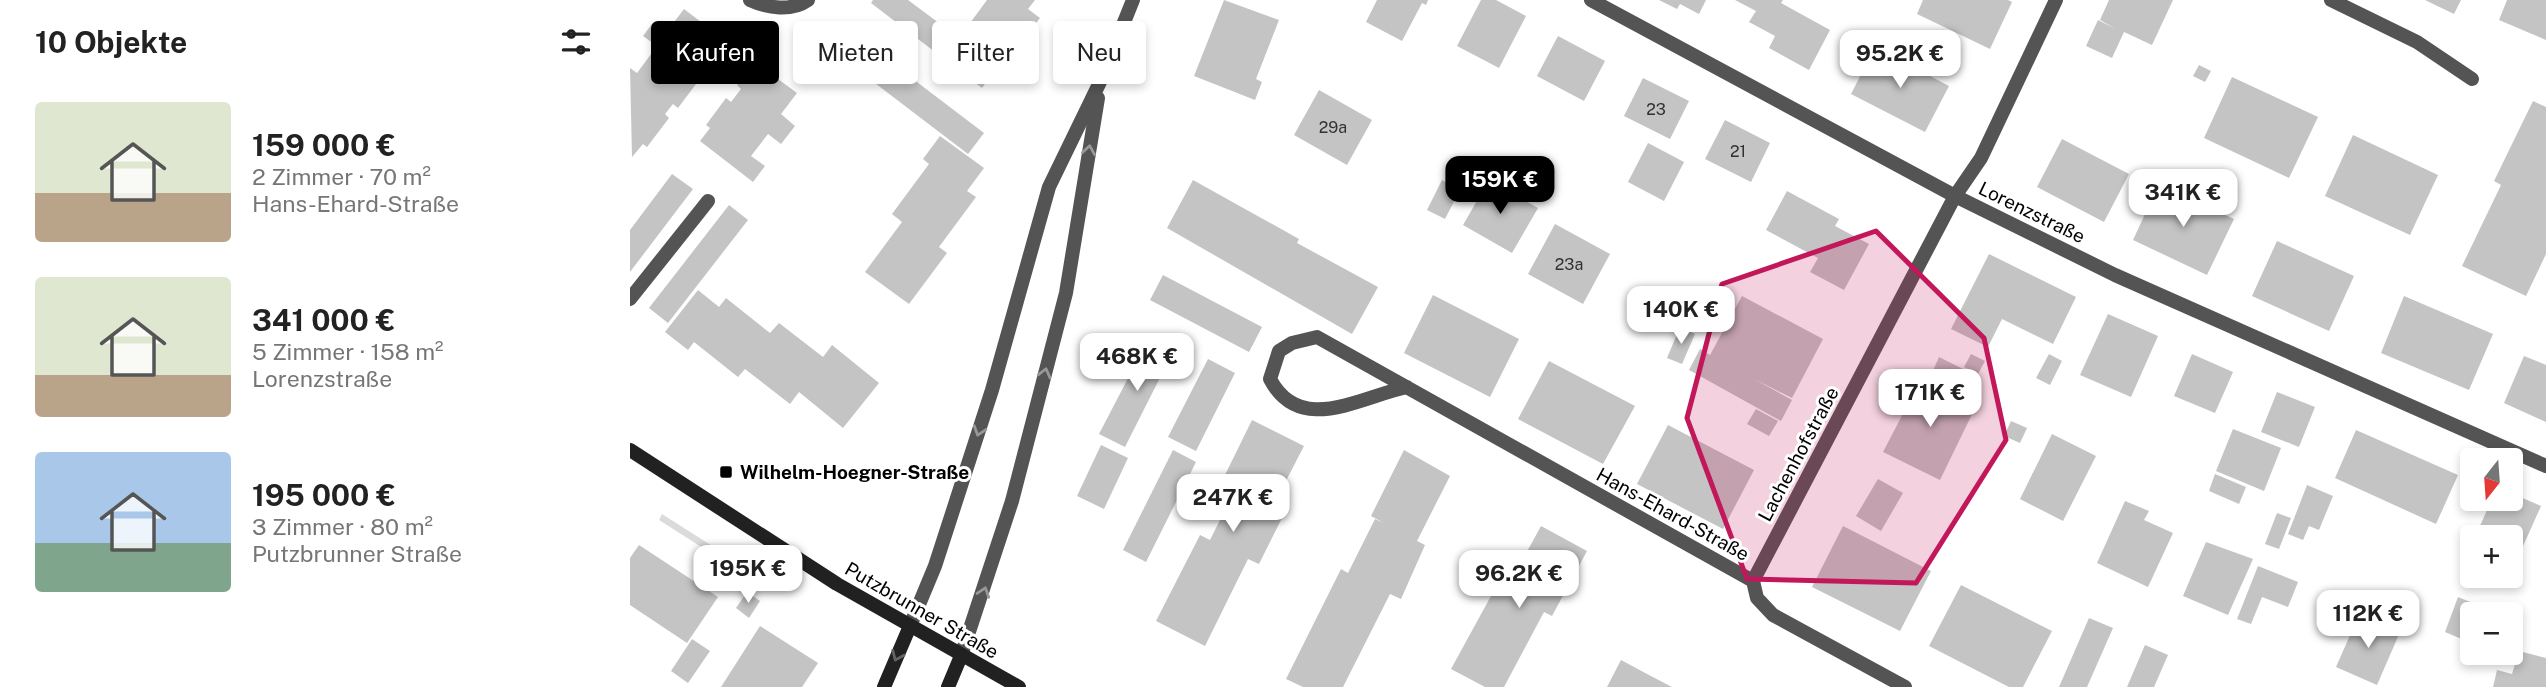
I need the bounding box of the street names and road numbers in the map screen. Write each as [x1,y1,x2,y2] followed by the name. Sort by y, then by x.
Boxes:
[1975,177,2089,247] street label: Lorenzstraße
[1753,383,1843,525] street label: Lachenhofstraße
[1593,463,1753,565] street label: Hans-Ehard-Straße
[841,557,1003,663] street label: Putzbrunner Straße

